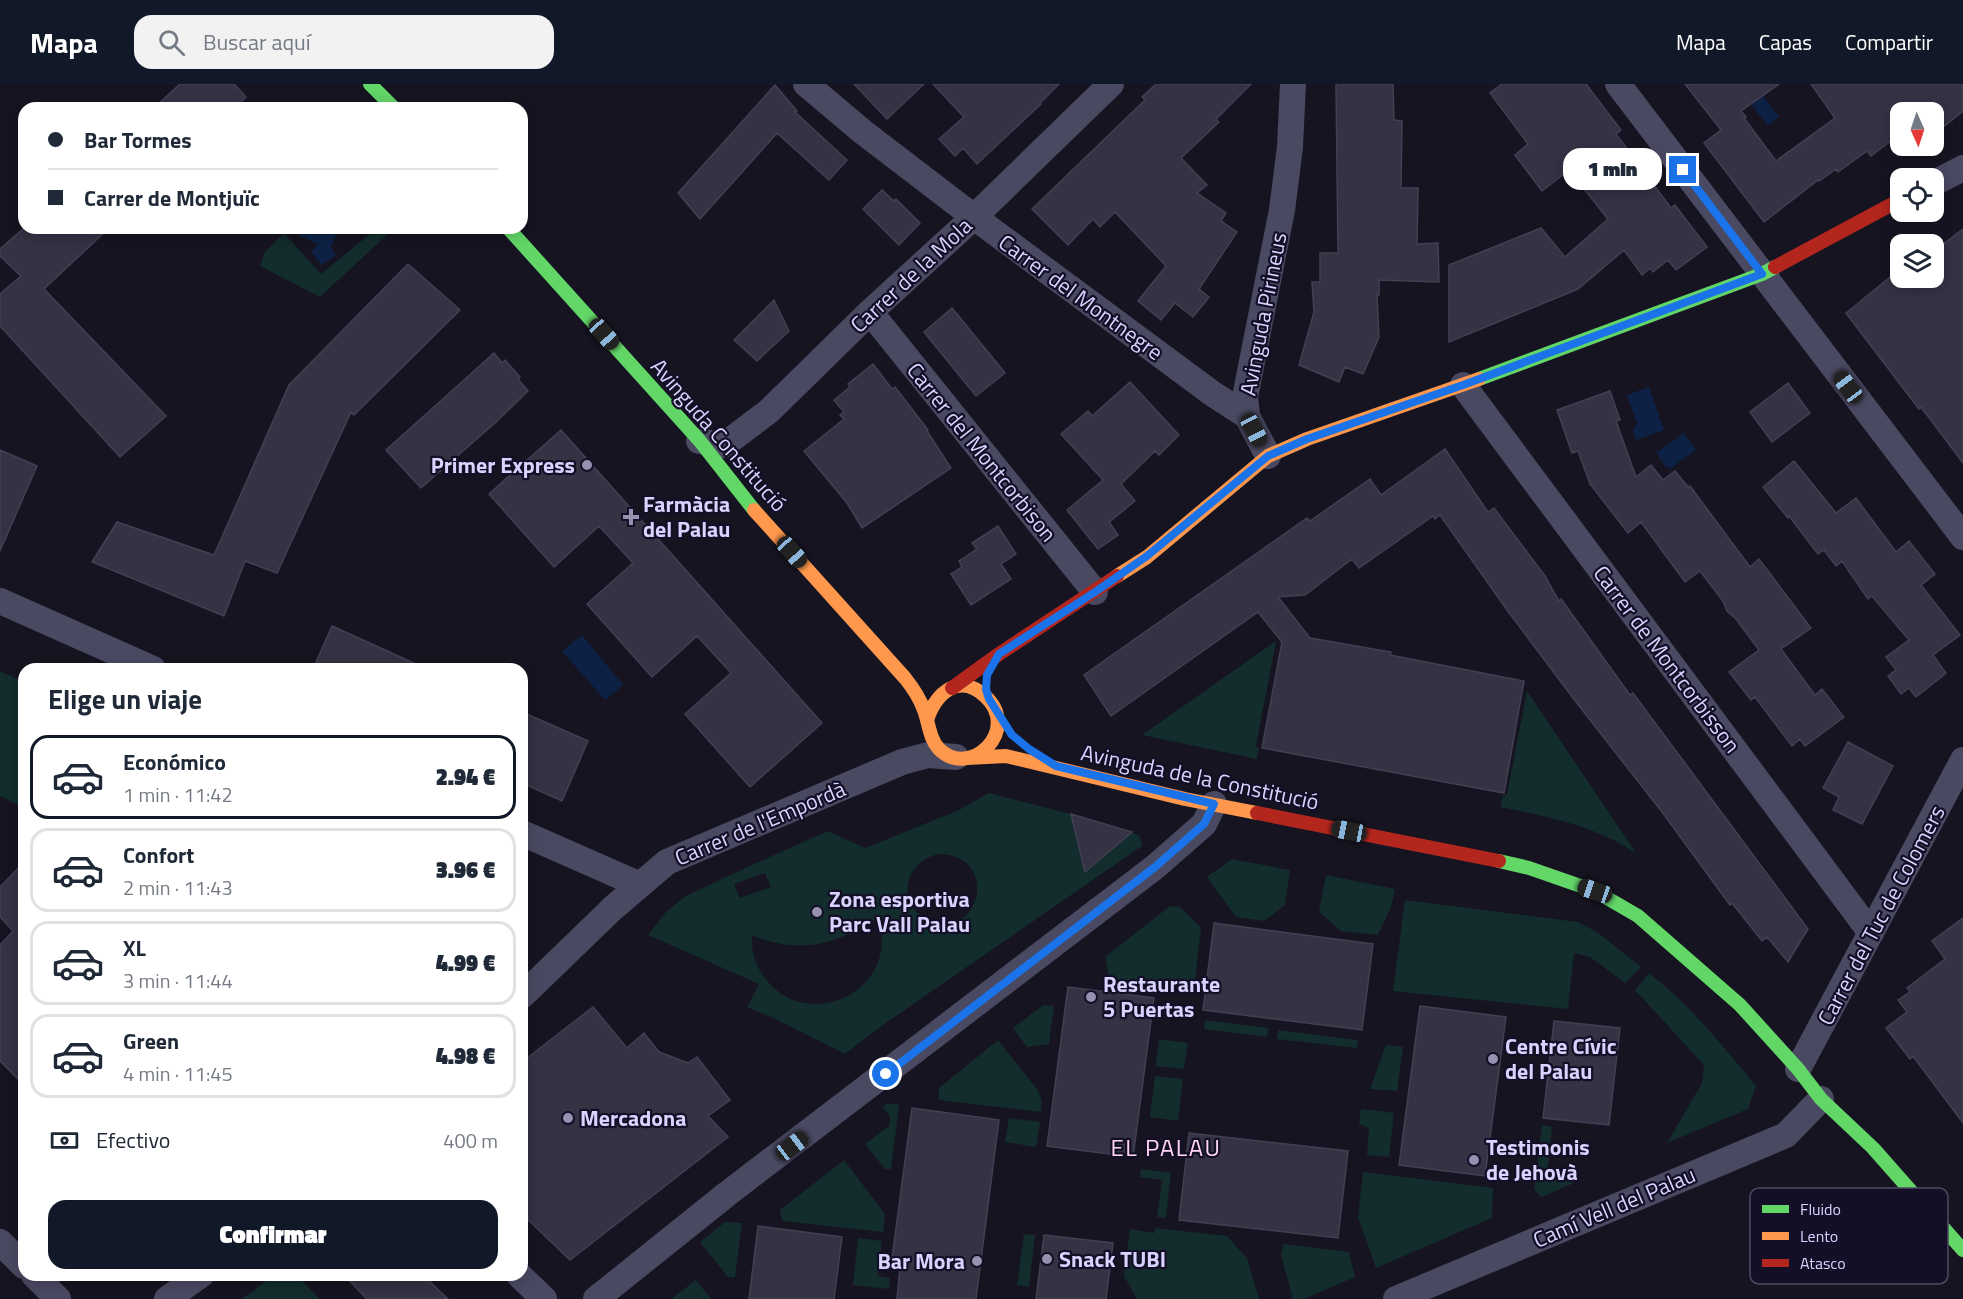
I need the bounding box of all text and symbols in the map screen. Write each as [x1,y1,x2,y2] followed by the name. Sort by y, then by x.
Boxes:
[134,15,554,69] search box
[30,21,98,64] text: Mapa
[203,25,311,59] text: Buscar aquí
[155,26,188,59] icon: search
[1676,26,1726,58] text: Mapa
[1759,26,1812,58] text: Capas
[1845,26,1933,58] text: Compartir
[1890,102,1944,156] north arrow
[1890,102,1944,288] map controls
[84,123,192,157] text: Bar Tormes
[1563,149,1662,191] callout: 1 min
[1588,153,1637,184] text: 1 min
[1669,156,1696,183] route end
[1890,168,1944,222] button: locate
[84,181,260,215] text: Carrer de Montjuïc
[842,209,980,341] street label: Carrer de la Mola
[992,226,1170,368] street label: Carrer del Montnegre
[1231,229,1295,399] street label: Avinguda Pirineus
[1890,234,1944,288] button: layers
[585,315,623,353] car
[643,351,795,519] street label: Avinguda Constitució
[899,355,1065,549] street label: Carrer del Montcorbison
[1830,367,1866,407] car
[1238,410,1270,450] car
[431,448,575,482] place label: Primer Express
[580,458,594,472] marker: Primer Express
[643,487,731,546] place label: Farmàcia del Palau
[624,510,638,524] marker: Farmàcia del Palau
[773,533,811,571] car
[1585,558,1749,760] street label: Carrer de Montcorbisson
[48,678,202,719] text: Elige un viaje
[1078,735,1322,819] street label: Avinguda de la Constitució
[123,745,226,779] text: Económico
[51,750,105,804] icon: car
[436,760,495,794] text: 2.94 €
[669,772,851,874] street label: Carrer de l'Empordà
[123,779,233,810] text: 1 min · 11:42
[1808,799,1954,1031] street label: Carrer del Tuc de Colomers
[1330,819,1368,843] car
[123,838,194,872] text: Confort
[51,843,105,897] icon: car
[436,853,495,887] text: 3.96 €
[123,872,233,903] text: 2 min · 11:43
[1575,877,1615,905] car
[829,882,970,941] place label: Zona esportiva Parc Vall Palau
[810,905,824,919] marker: Zona esportiva Parc Vall Palau
[123,931,146,965] text: XL
[51,936,105,990] icon: car
[436,946,495,980] text: 4.99 €
[123,965,233,996] text: 3 min · 11:44
[1103,967,1220,1026] place label: Restaurante 5 Puertas
[1084,990,1098,1004] marker: Restaurante 5 Puertas
[123,1024,179,1058] text: Green
[51,1029,105,1083] icon: car
[1505,1029,1616,1088] place label: Centre Cívic del Palau
[436,1039,495,1073] text: 4.98 €
[1486,1052,1500,1066] marker: Centre Cívic del Palau
[123,1058,233,1089] text: 4 min · 11:45
[872,1060,899,1087] route start
[580,1101,686,1135] place label: Mercadona
[561,1111,575,1125] marker: Mercadona
[96,1123,170,1157] text: Efectivo
[48,1124,81,1157] icon: cash
[443,1125,498,1156] text: 400 m
[772,1128,812,1164] car
[1111,1129,1221,1165] district label: EL PALAU
[1486,1130,1590,1189] place label: Testimonis de Jehovà
[1467,1153,1481,1167] marker: Testimonis de Jehovà
[1527,1157,1701,1257] street label: Camí Vell del Palau
[1750,1188,1948,1284] legend
[1800,1197,1841,1221] text: Fluido
[48,1200,498,1269] button: Confirmar
[1800,1224,1838,1248] text: Lento
[1059,1242,1166,1276] place label: Snack TUBI
[877,1244,965,1278] place label: Bar Mora
[1800,1251,1846,1275] text: Atasco
[1040,1252,1054,1266] marker: Snack TUBI
[970,1254,984,1268] marker: Bar Mora

